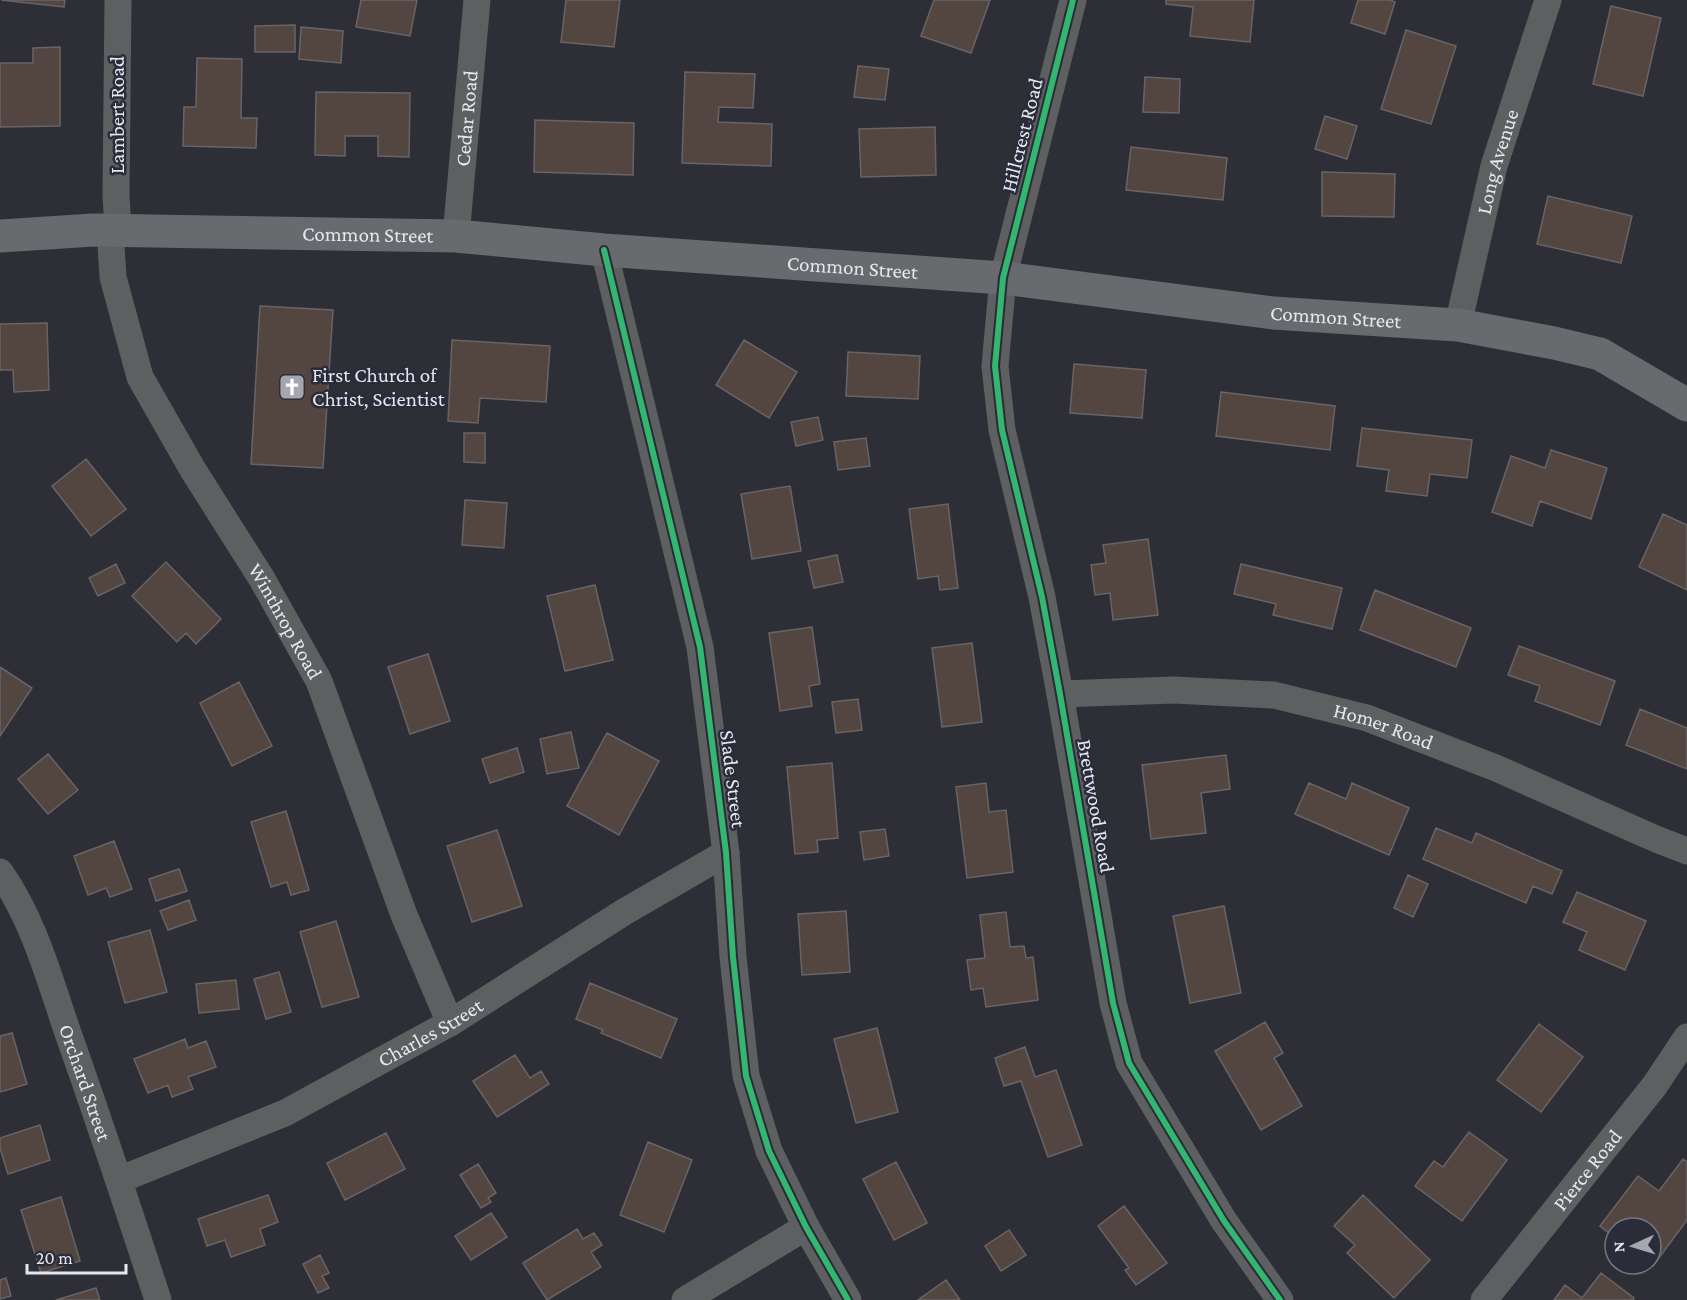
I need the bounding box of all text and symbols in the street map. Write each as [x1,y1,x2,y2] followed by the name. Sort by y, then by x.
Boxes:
[105,56,129,174] street label: Lambert Road
[450,69,483,168] street label: Cedar Road
[996,75,1048,195] street label: Hillcrest Road
[1471,106,1524,217] street label: Long Avenue
[302,221,435,248] street label: Common Street
[786,251,920,284] street label: Common Street
[1269,301,1403,333] street label: Common Street
[312,363,446,411] place label: First Church of Christ, Scientist
[277,372,307,402] church icon: First Church of Christ, Scientist
[243,559,327,683] street label: Winthrop Road
[1331,698,1437,755] street label: Homer Road
[715,729,751,830] street label: Slade Street
[1072,737,1120,875] street label: Brettwood Road
[374,993,488,1072] street label: Charles Street
[54,1021,117,1145] street label: Orchard Street
[1548,1125,1627,1215] street label: Pierce Road
[1603,1216,1663,1276] north arrow
[27,1237,126,1275] scale bar
[1610,1241,1627,1253] text: N
[36,1248,73,1268] text: 20 m

